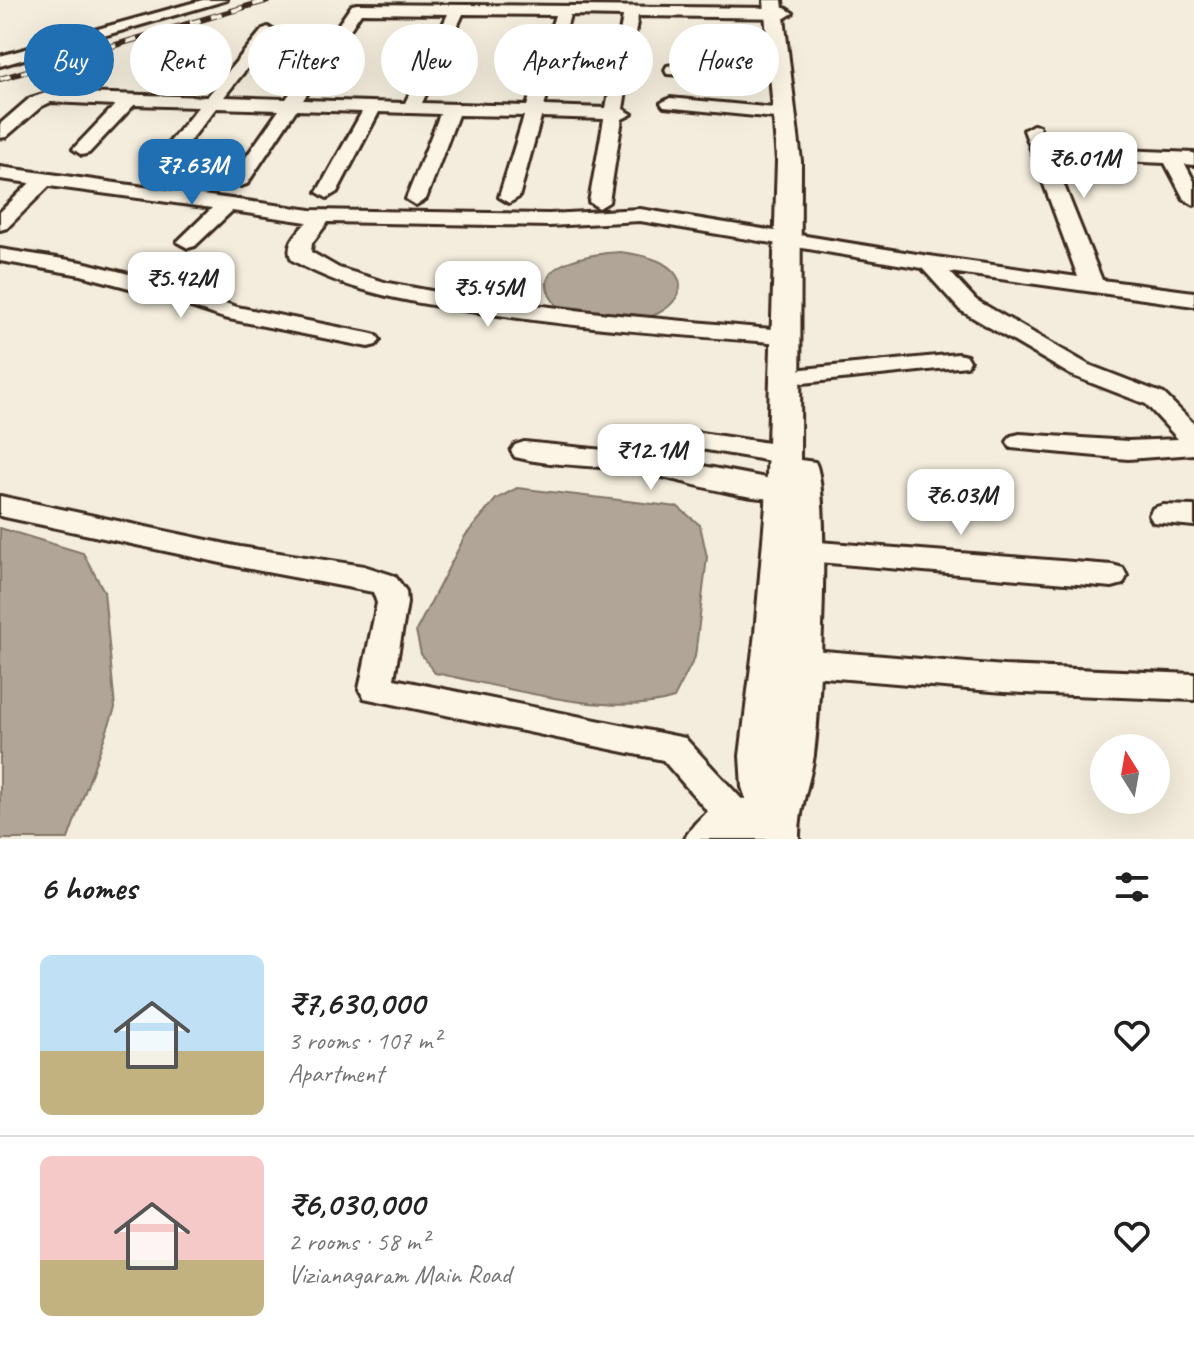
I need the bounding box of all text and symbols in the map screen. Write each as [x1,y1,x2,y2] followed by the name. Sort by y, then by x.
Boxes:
[24,24,114,96] chip: Buy
[130,24,232,96] chip: Rent
[248,24,365,96] chip: Filters
[381,24,478,96] chip: New
[494,24,653,96] chip: Apartment
[669,24,779,96] chip: House
[1019,132,1149,200] pin: ₹6.01M
[127,139,257,207] pin: ₹7.63M
[1048,141,1120,174] text: ₹6.01M
[156,148,228,181] text: ₹7.63M
[116,252,246,320] pin: ₹5.42M
[146,261,216,294] text: ₹5.42M
[423,261,553,329] pin: ₹5.45M
[453,270,523,303] text: ₹5.45M
[586,424,716,492] pin: ₹12.1M
[616,433,686,466] text: ₹12.1M
[896,469,1026,537] pin: ₹6.03M
[925,478,997,511] text: ₹6.03M
[1090,734,1170,814] north arrow
[1090,734,1170,814] map controls
[1110,865,1154,909] icon: filters
[40,866,137,909] text: 6 homes
[288,981,424,1024] text: ₹7,630,000
[104,987,200,1083] icon: home
[1110,1013,1154,1057] icon: heart
[288,1024,440,1057] text: 3 rooms · 107 m²
[288,1057,384,1090] text: Apartment
[288,1182,425,1225] text: ₹6,030,000
[104,1188,200,1284] icon: home
[1110,1214,1154,1258] icon: heart
[288,1225,429,1258] text: 2 rooms · 58 m²
[288,1258,511,1291] text: Vizianagaram Main Road

